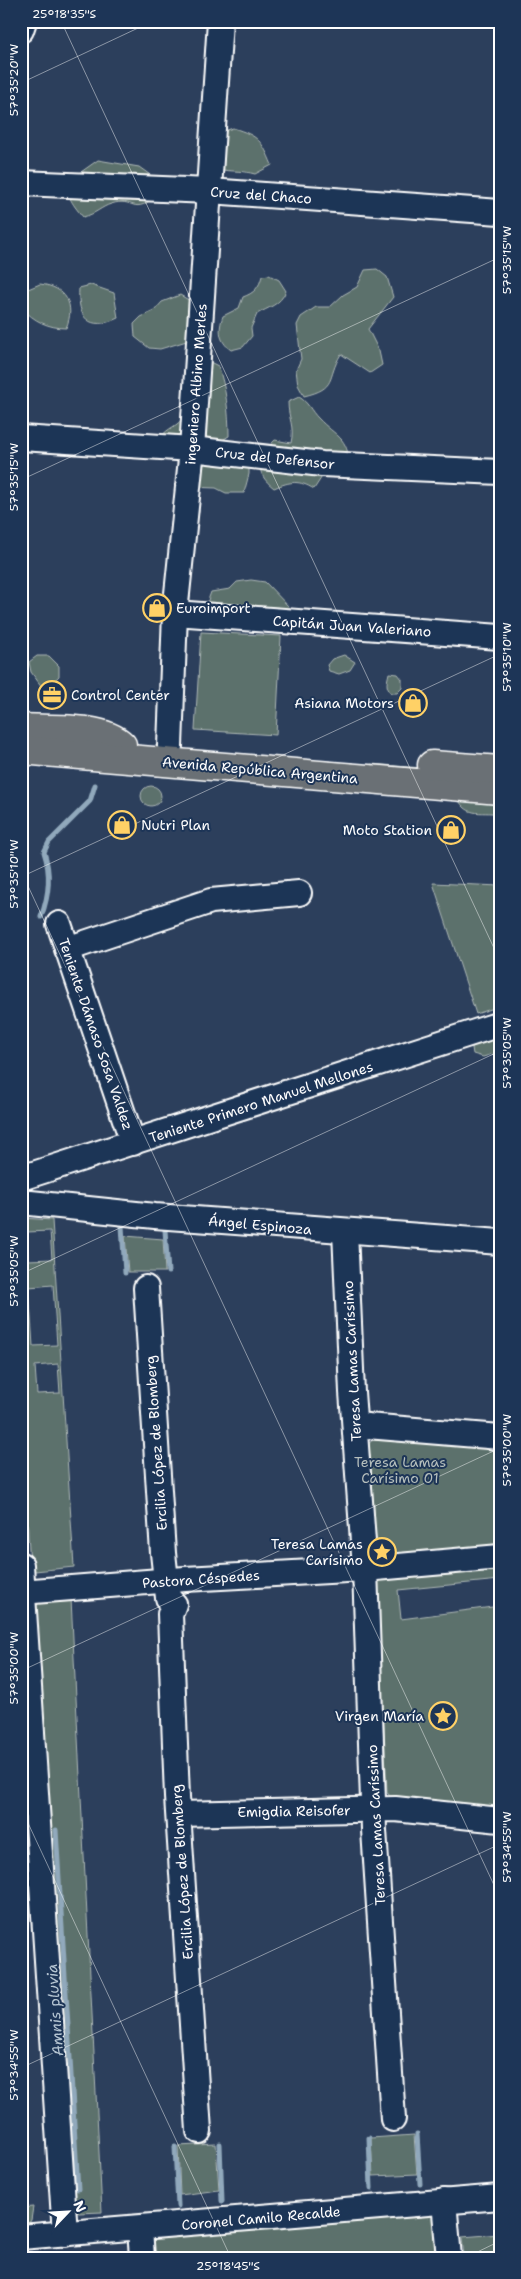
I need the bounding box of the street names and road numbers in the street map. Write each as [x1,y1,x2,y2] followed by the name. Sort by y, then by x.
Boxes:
[210,182,312,208] street label: Cruz del Chaco
[181,303,211,465] street label: ingeniero Albino Merles
[214,443,336,473] street label: Cruz del Defensor
[272,611,432,641] street label: Capitán Juan Valeriano
[161,752,359,788] street label: Avenida República Argentina
[55,936,137,1132] street label: Teniente Dámaso Sosa Valdez
[147,1057,375,1147] street label: Teniente Primero Manuel Mellones
[207,1212,313,1239] street label: Ángel Espinoza
[339,1280,365,1442] street label: Teresa Lamas Caríssimo
[141,1355,171,1531] street label: Ercilia López de Blomberg
[142,1566,260,1592] street label: Pastora Céspedes
[363,1744,389,1906] street label: Teresa Lamas Caríssimo
[167,1784,197,1960] street label: Ercilia López de Blomberg
[237,1801,351,1821] street label: Emigdia Reisofer
[181,2202,341,2234] street label: Coronel Camilo Recalde

